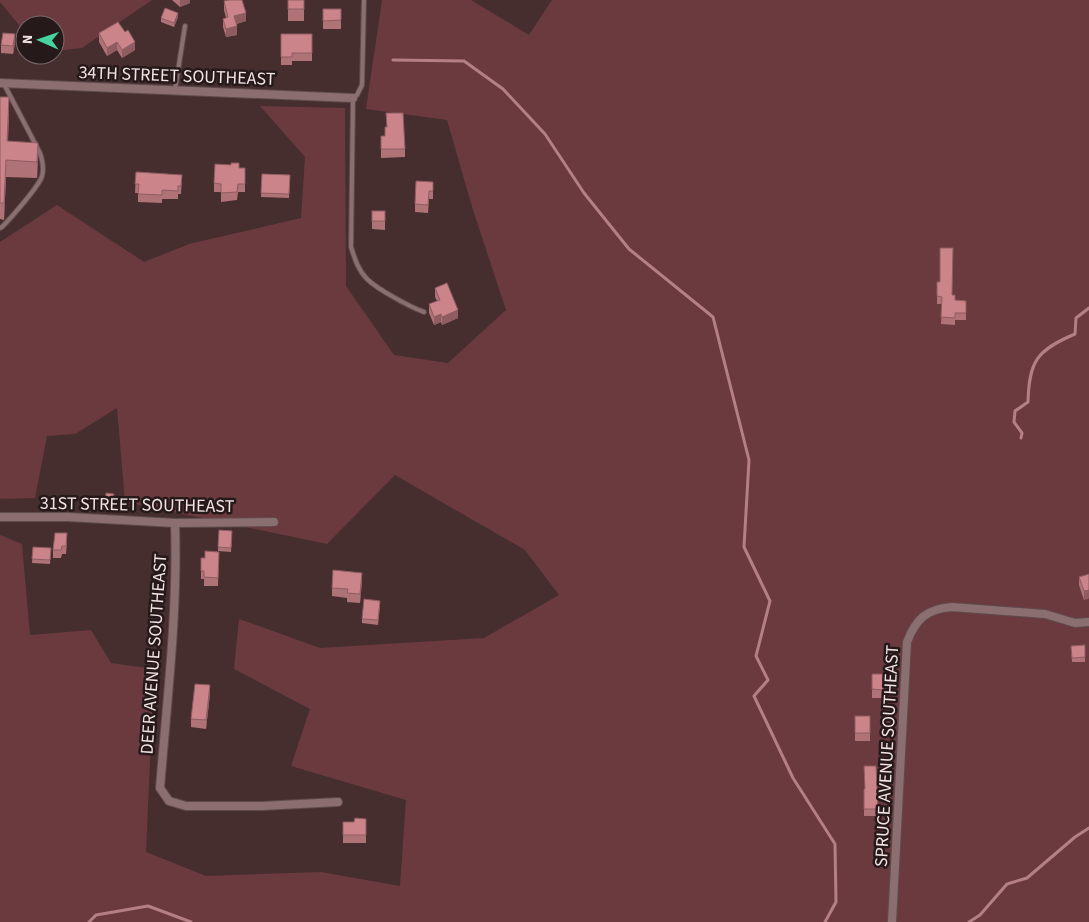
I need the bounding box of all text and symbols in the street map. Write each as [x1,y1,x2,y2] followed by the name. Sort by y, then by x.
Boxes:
[15,15,65,65] north arrow
[18,35,38,45] text: N
[78,60,276,92] street label: 34TH STREET SOUTHEAST
[40,491,235,519] street label: 31ST STREET SOUTHEAST
[135,552,174,755] street label: DEER AVENUE SOUTHEAST
[869,644,905,868] street label: SPRUCE AVENUE SOUTHEAST

